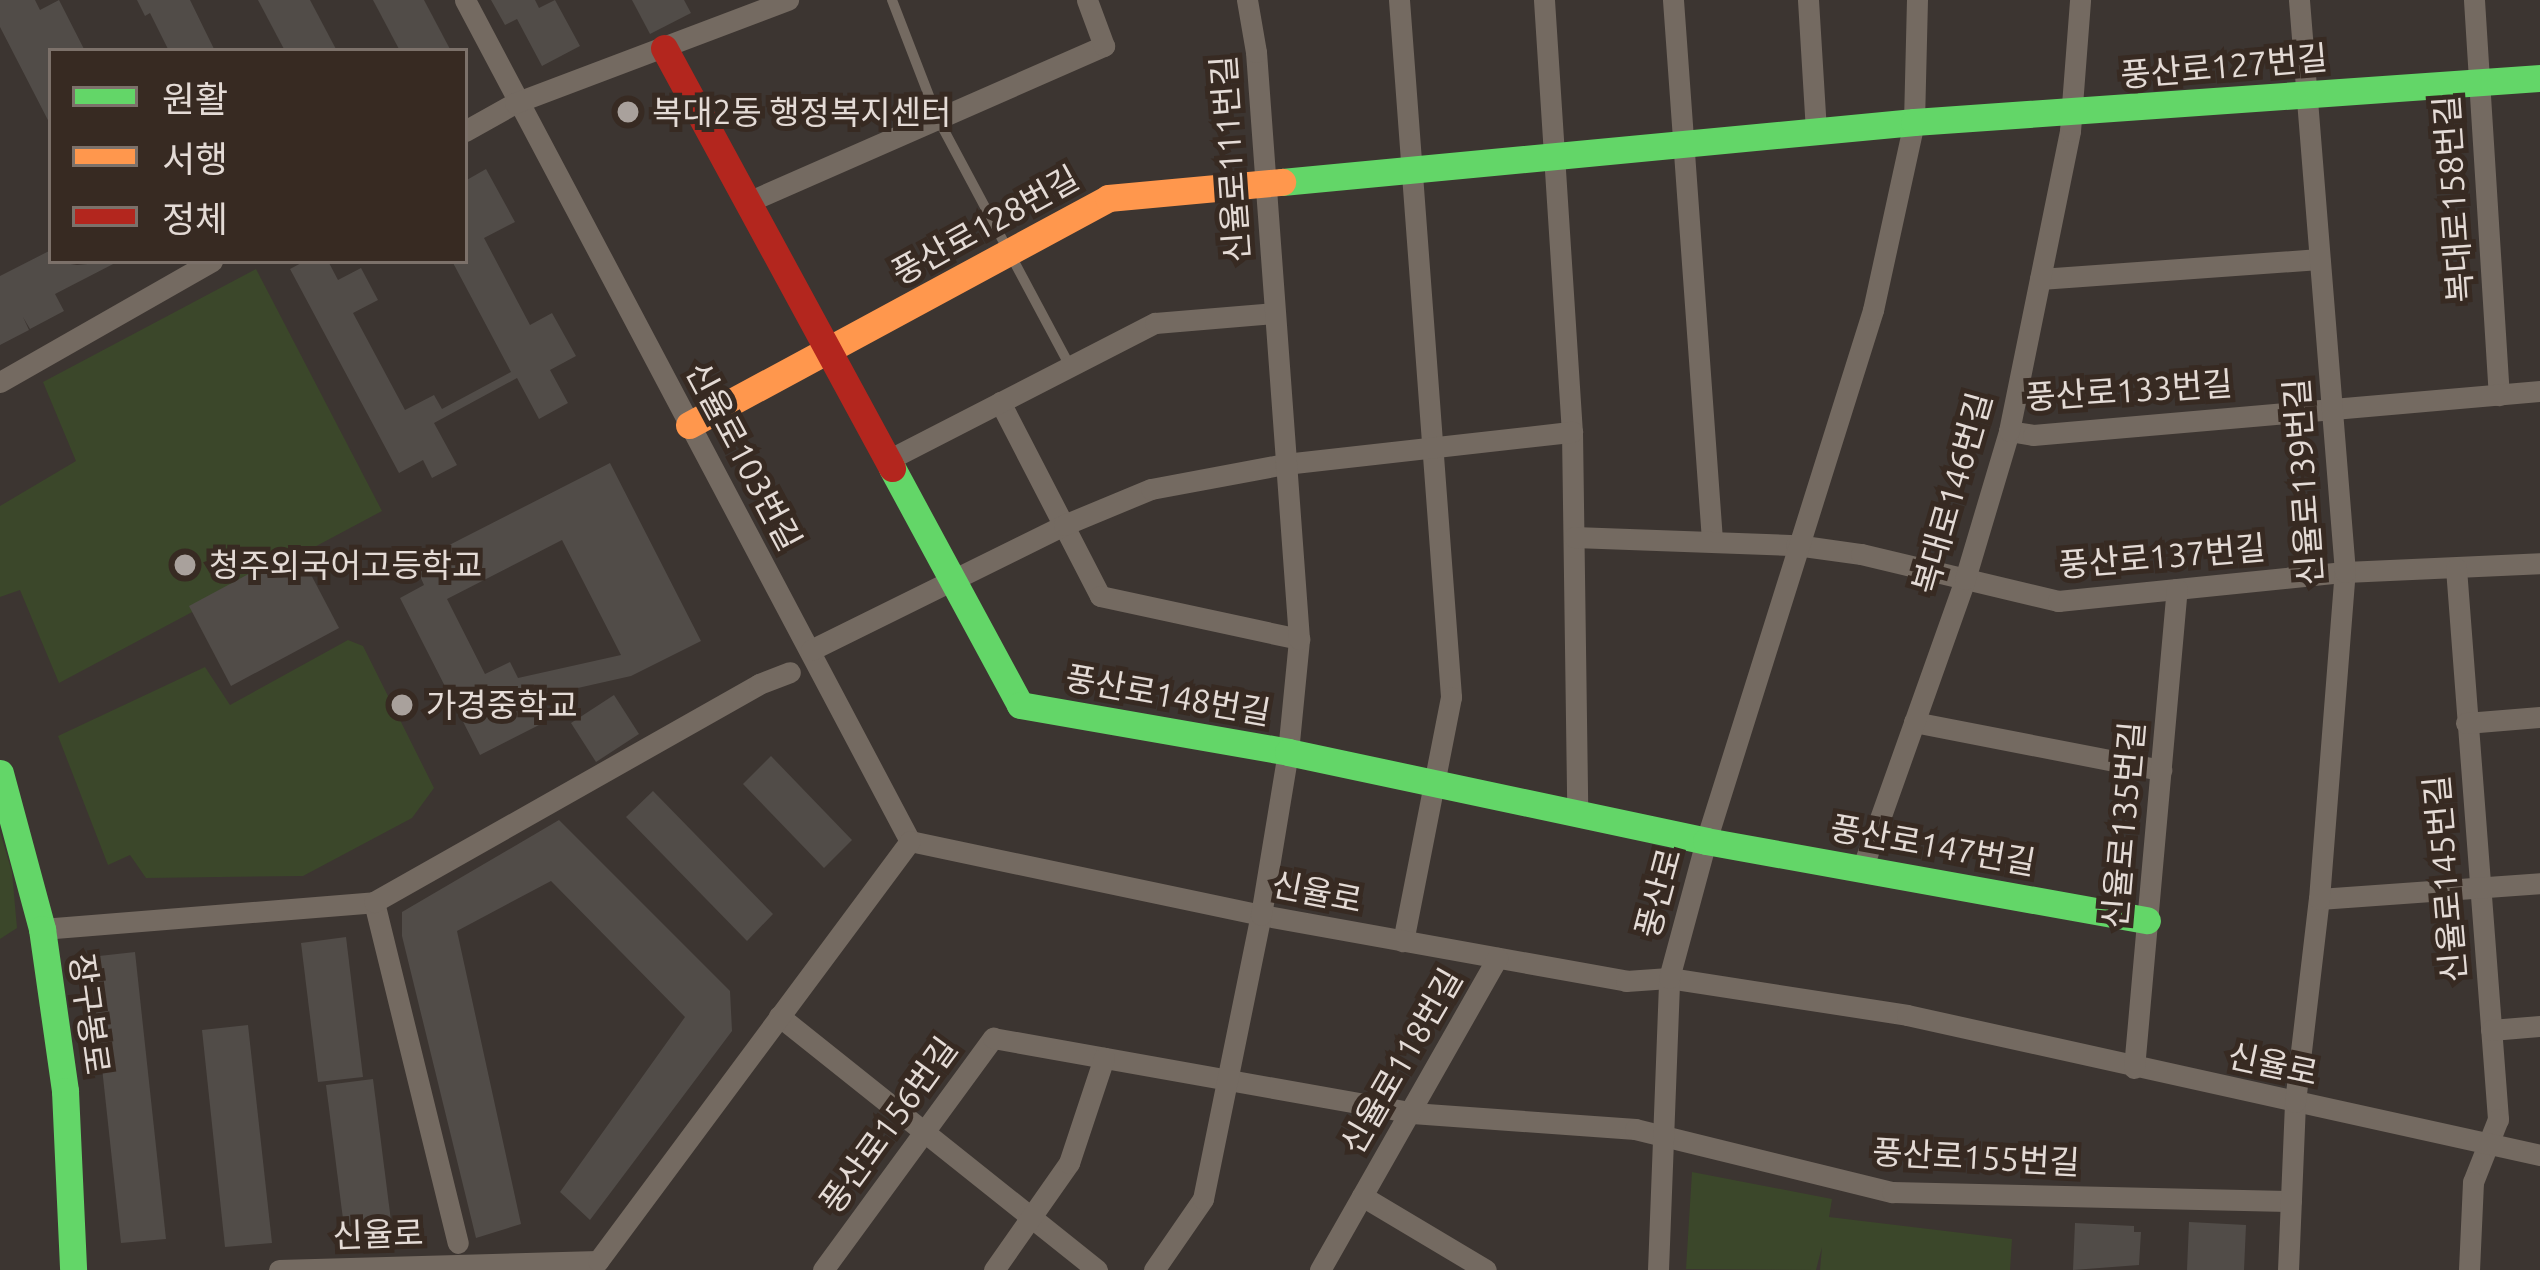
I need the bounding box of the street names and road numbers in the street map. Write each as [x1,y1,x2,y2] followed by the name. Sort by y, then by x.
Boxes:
[2119,37,2329,95] street label: 풍산로127번길
[1203,54,1257,264] street label: 신율로111번길
[2426,94,2480,304] street label: 복대로158번길
[885,157,1085,293] street label: 풍산로128번길
[678,355,810,557] street label: 신율로103번길
[2024,363,2234,417] street label: 풍산로133번길
[2276,377,2330,587] street label: 신율로139번길
[1904,388,2000,598] street label: 복대로146번길
[2057,527,2267,585] street label: 풍산로137번길
[1062,657,1274,733] street label: 풍산로148번길
[2094,720,2152,930] street label: 신율로135번길
[2416,774,2474,984] street label: 신율로145번길
[1827,807,2039,883] street label: 풍산로147번길
[1627,844,1689,942] street label: 풍산로
[1269,864,1365,920] street label: 신율로
[62,951,118,1077] street label: 장구봉로
[1332,961,1470,1161] street label: 신율로118번길
[811,1029,965,1221] street label: 풍산로156번길
[2224,1035,2322,1093] street label: 신율로
[1871,1132,2081,1182] street label: 풍산로155번길
[332,1213,424,1255] street label: 신율로

